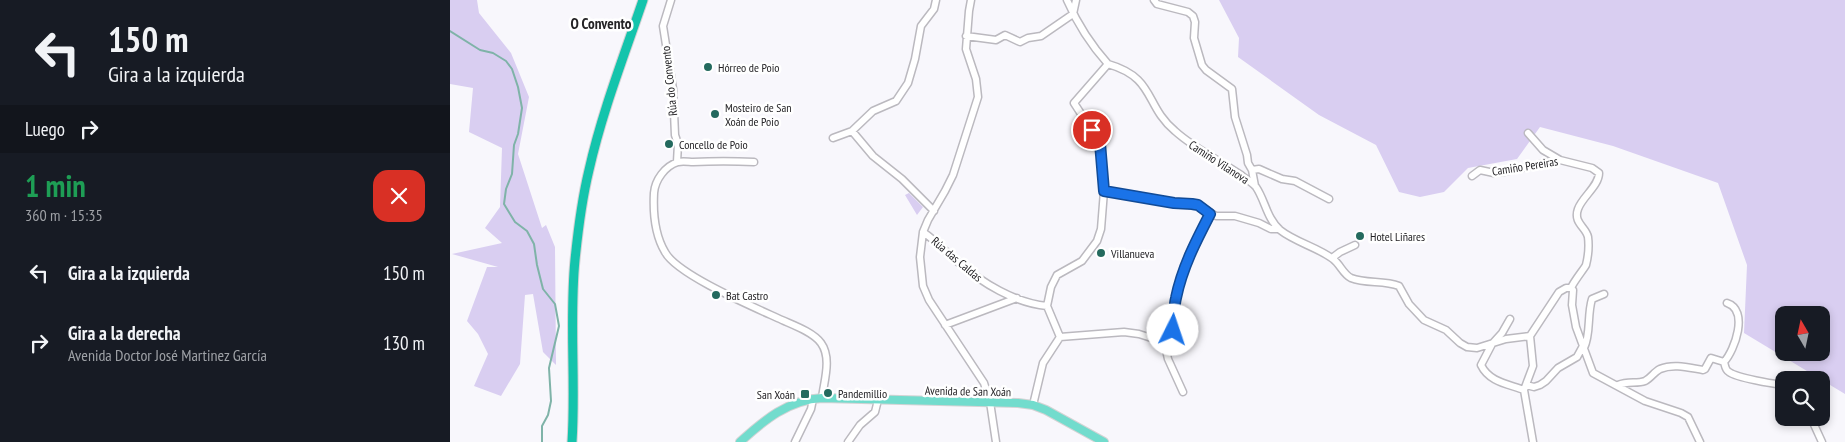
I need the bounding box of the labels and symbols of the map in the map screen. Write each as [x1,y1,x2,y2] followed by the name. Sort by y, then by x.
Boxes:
[571,14,632,33] district label: O Convento
[658,45,680,117] street label: Rúa do Convento
[718,60,780,75] place label: Hórreo de Poio
[702,61,714,73] marker: Hórreo de Poio
[725,100,792,129] place label: Mosteiro de San Xoán de Poio
[709,108,721,120] marker: Mosteiro de San Xoán de Poio
[1071,109,1113,151] pin
[679,137,748,152] place label: Concello de Poio
[1186,137,1252,187] street label: Camiño Vilanova
[663,138,675,150] marker: Concello de Poio
[1491,153,1559,179] street label: Camiño Pereiras
[1370,229,1425,244] place label: Hotel Liñares
[1354,230,1366,242] marker: Hotel Liñares
[928,233,986,285] street label: Rúa das Caldas
[1110,246,1154,261] place label: Villanueva
[1095,247,1107,259] marker: Villanueva
[726,288,768,303] place label: Bat Castro
[710,289,722,301] marker: Bat Castro
[1146,303,1198,355] position arrow
[1775,306,1830,361] north arrow
[925,383,1011,399] street label: Avenida de San Xoán
[838,386,887,401] place label: Pandemillio
[757,387,795,402] place label: San Xoán
[822,387,834,399] marker: Pandemillio
[799,388,811,400] marker: San Xoán

